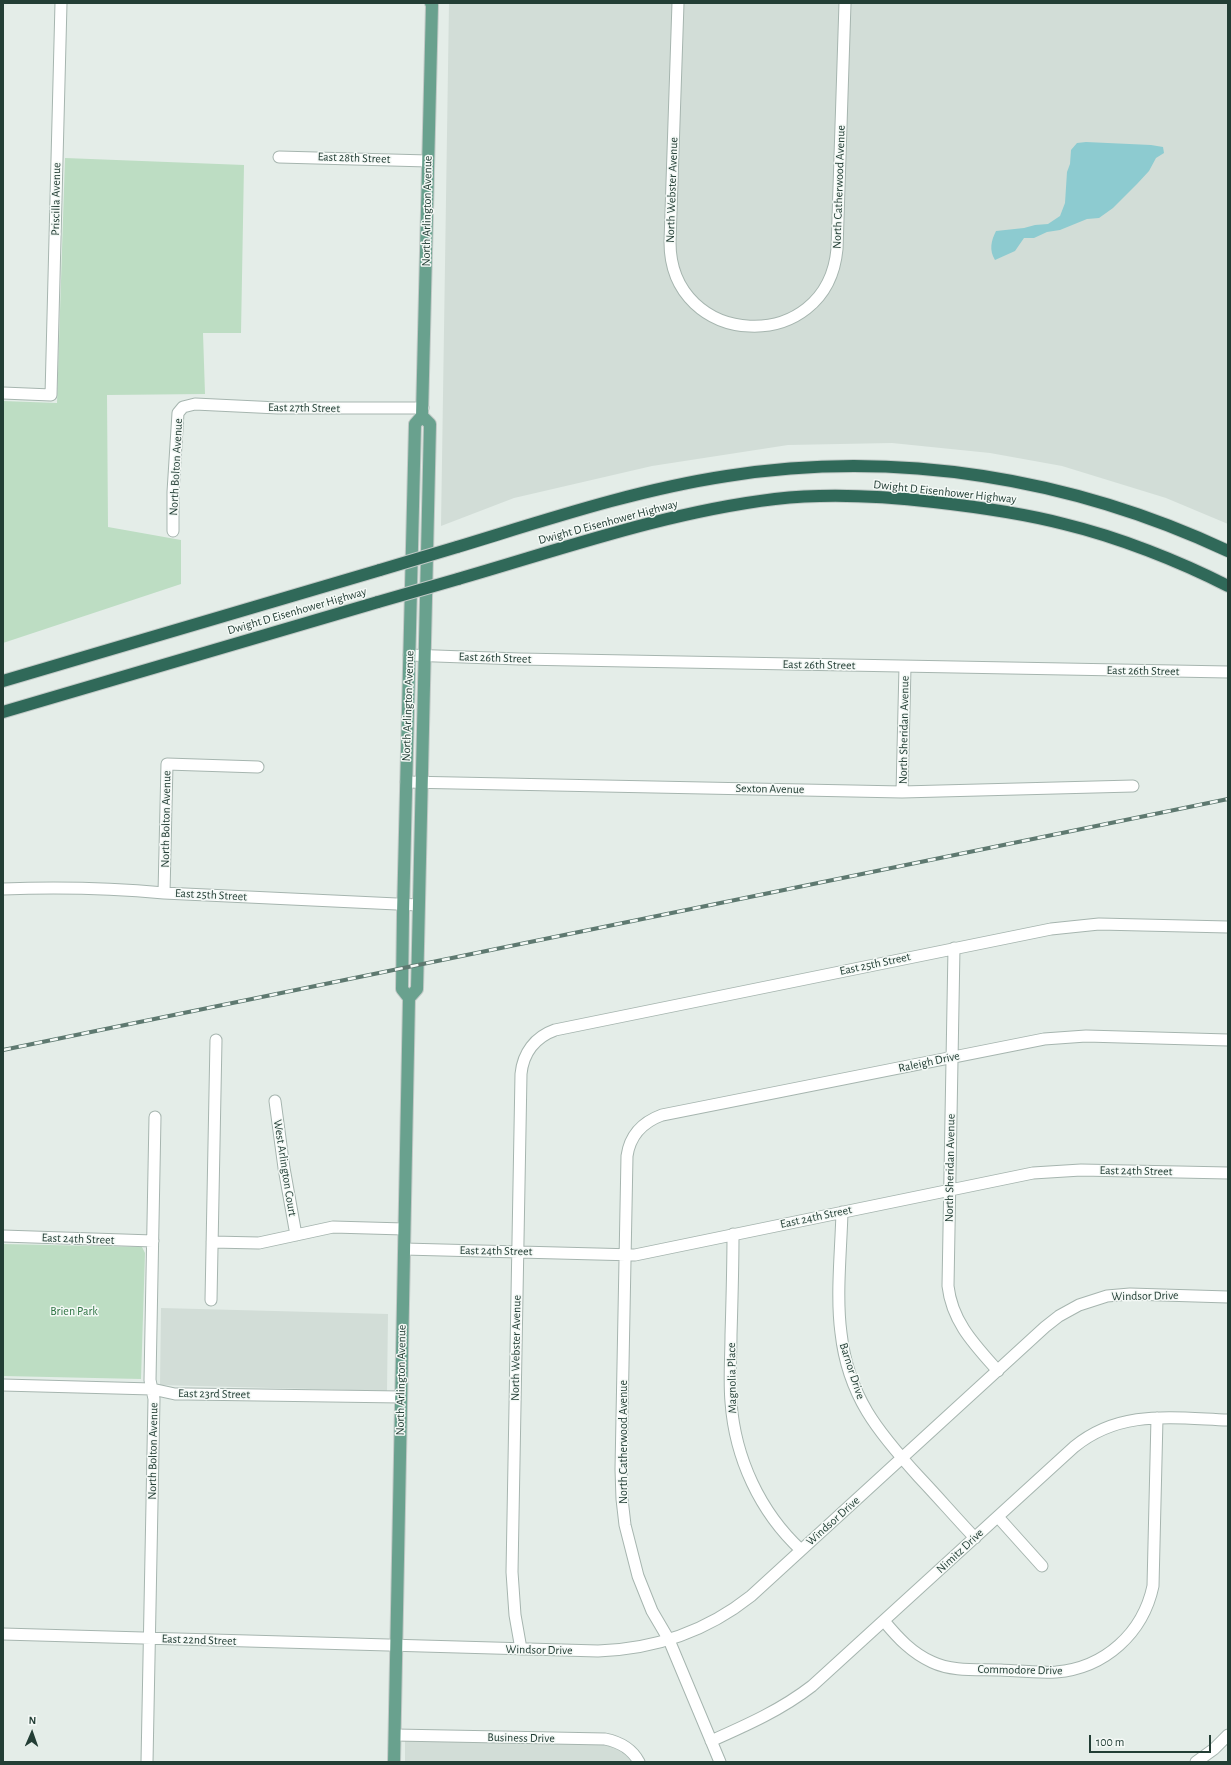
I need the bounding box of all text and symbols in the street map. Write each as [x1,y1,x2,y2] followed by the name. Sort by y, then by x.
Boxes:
[830,125,848,249] street label: North Catherwood Avenue
[663,137,681,243] street label: North Webster Avenue
[317,150,391,166] street label: East 28th Street
[419,155,435,267] street label: North Arlington Avenue
[48,162,64,236] street label: Priscilla Avenue
[268,400,340,416] street label: East 27th Street
[166,418,186,516] street label: North Bolton Avenue
[873,477,1017,507] street label: Dwight D Eisenhower Highway
[537,496,679,548] street label: Dwight D Eisenhower Highway
[226,584,368,638] street label: Dwight D Eisenhower Highway
[399,650,417,762] street label: North Arlington Avenue
[458,650,532,666] street label: East 26th Street
[783,657,855,673] street label: East 26th Street
[1107,663,1179,679] street label: East 26th Street
[896,676,912,784] street label: North Sheridan Avenue
[158,770,174,868] street label: North Bolton Avenue
[735,781,805,797] street label: Sexton Avenue
[175,886,247,904] street label: East 25th Street
[838,949,912,979] street label: East 25th Street
[897,1048,961,1076] street label: Raleigh Drive
[942,1114,958,1222] street label: North Sheridan Avenue
[270,1119,300,1217] street label: West Arlington Court
[1099,1163,1173,1179] street label: East 24th Street
[779,1202,853,1232] street label: East 24th Street
[41,1231,115,1247] street label: East 24th Street
[459,1243,533,1259] street label: East 24th Street
[1111,1288,1179,1304] street label: Windsor Drive
[508,1295,524,1401] street label: North Webster Avenue
[50,1304,98,1318] park label: Brien Park
[393,1324,409,1436] street label: North Arlington Avenue
[836,1341,868,1401] street label: Barnor Drive
[724,1342,740,1414] street label: Magnolia Place
[616,1380,630,1504] street label: North Catherwood Avenue
[178,1386,250,1402] street label: East 23rd Street
[145,1402,161,1500] street label: North Bolton Avenue
[803,1493,863,1549] street label: Windsor Drive
[933,1526,987,1576] street label: Nimitz Drive
[161,1631,237,1649] street label: East 22nd Street
[505,1642,573,1658] street label: Windsor Drive
[977,1662,1063,1678] street label: Commodore Drive
[12,1713,52,1753] north arrow
[28,1715,36,1726] text: N
[1091,1727,1213,1753] scale bar
[487,1730,555,1746] street label: Business Drive
[1096,1736,1124,1748] text: 100 m

